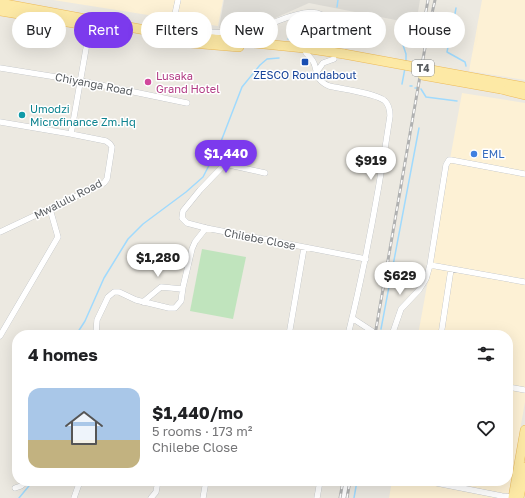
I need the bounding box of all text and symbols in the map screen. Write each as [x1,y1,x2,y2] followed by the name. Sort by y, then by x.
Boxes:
[12,12,66,48] chip: Buy
[74,12,133,48] chip: Rent
[141,12,212,48] chip: Filters
[220,12,278,48] chip: New
[286,12,386,48] chip: Apartment
[394,12,465,48] chip: House
[300,57,310,67] marker: ZESCO Roundabout
[412,60,434,76] road number: T4
[253,68,357,81] place label: ZESCO Roundabout
[156,69,220,95] place label: Lusaka Grand Hotel
[54,70,134,97] street label: Chiyanga Road
[143,77,153,87] marker: Lusaka Grand Hotel
[30,102,136,128] place label: Umodzi Microfinance Zm.Hq
[17,110,27,120] marker: Umodzi Microfinance Zm.Hq
[193,140,259,174] pin: $1,440
[204,145,248,161] text: $1,440
[347,147,395,181] pin: $919
[482,147,505,160] place label: EML
[469,149,479,159] marker: EML
[355,152,387,168] text: $919
[32,176,104,221] street label: Mwalulu Road
[223,225,297,252] street label: Chilebe Close
[125,244,191,278] pin: $1,280
[136,249,180,265] text: $1,280
[376,262,424,296] pin: $629
[383,267,417,283] text: $629
[475,343,497,365] icon: filters
[28,344,98,365] text: 4 homes
[152,402,243,423] text: $1,440/mo
[60,404,108,452] icon: home
[475,417,497,439] icon: heart
[152,423,252,439] text: 5 rooms · 173 m²
[152,439,238,455] text: Chilebe Close

